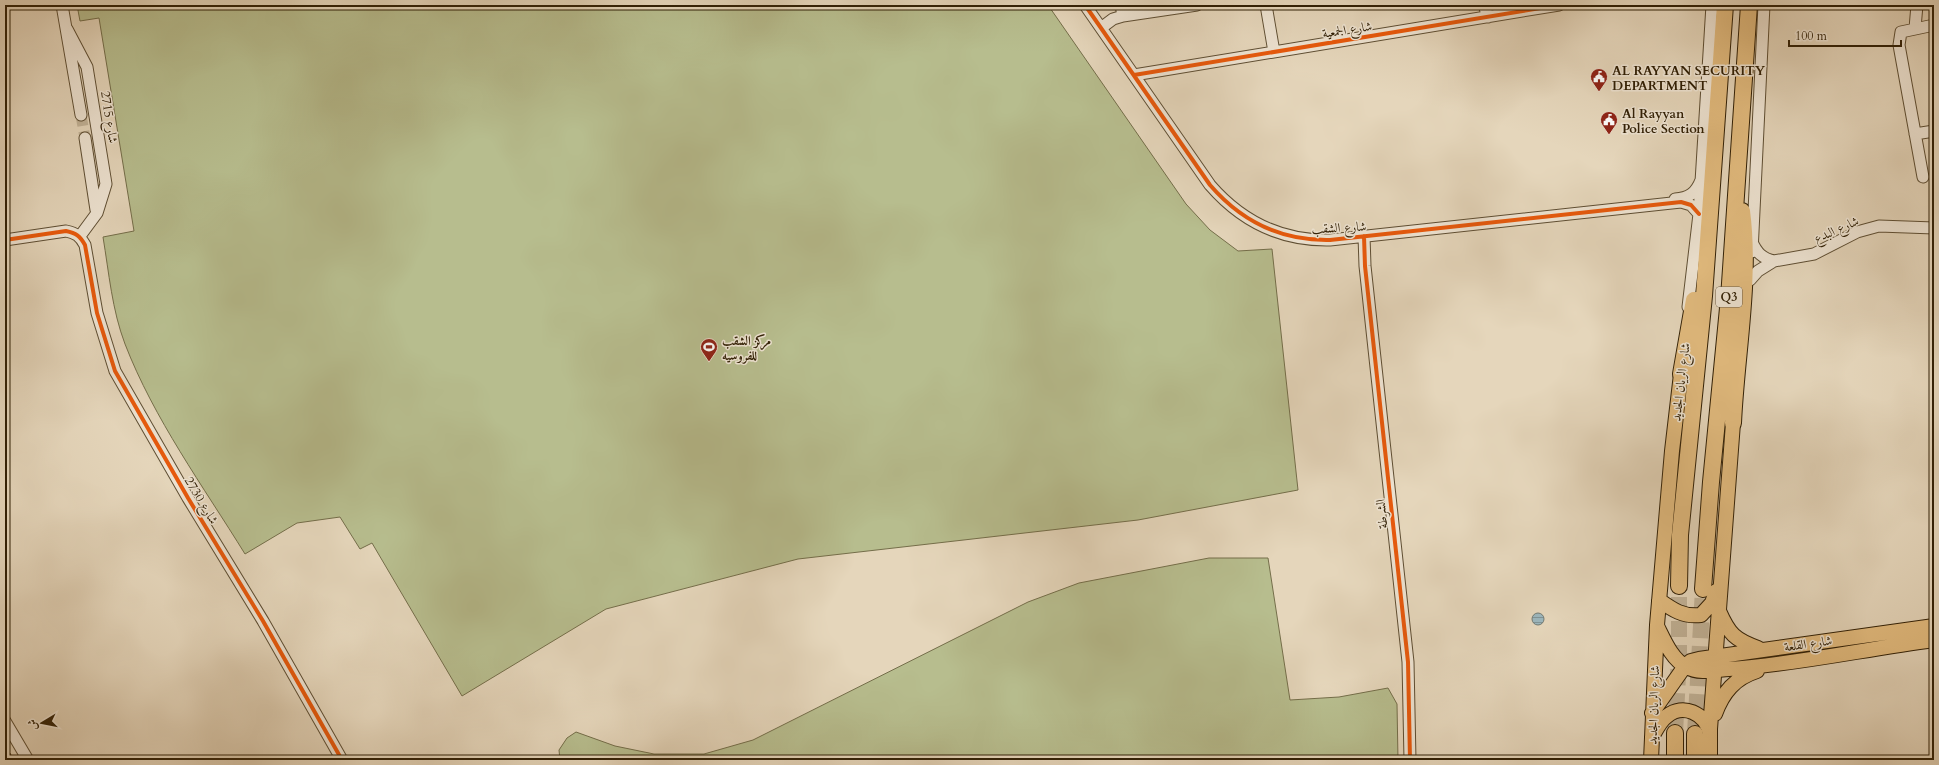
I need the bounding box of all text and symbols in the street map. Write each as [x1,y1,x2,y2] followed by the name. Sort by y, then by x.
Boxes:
[1321,17,1374,45] street label: شارع الجمعية
[1789,22,1901,48] scale bar
[1795,28,1828,44] text: 100 m
[1612,62,1766,95] place label: AL RAYYAN SECURITY DEPARTMENT
[1589,67,1609,92] public building icon: AL RAYYAN SECURITY DEPARTMENT
[94,90,122,145] street label: شارع 2715
[1622,105,1705,138] place label: Al Rayyan Police Section
[1599,110,1619,135] public building icon: Al Rayyan Police Section
[1811,212,1863,250] street label: شارع البدع
[1311,218,1367,240] street label: شارع الشقب
[1716,287,1742,307] road number: Q3
[722,332,771,365] place label: مركز الشقب للفروسيه
[699,337,719,362] sports icon: مركز الشقب للفروسيه
[1667,342,1697,423] street label: شارع الريان الجديد
[178,473,222,529] street label: شارع 2730
[1371,498,1392,530] street label: الشرطة
[1783,632,1834,658] street label: شارع القلعة
[1644,665,1666,745] street label: شارع الريان الجديد
[22,703,62,743] north arrow
[24,718,41,731] text: ش

